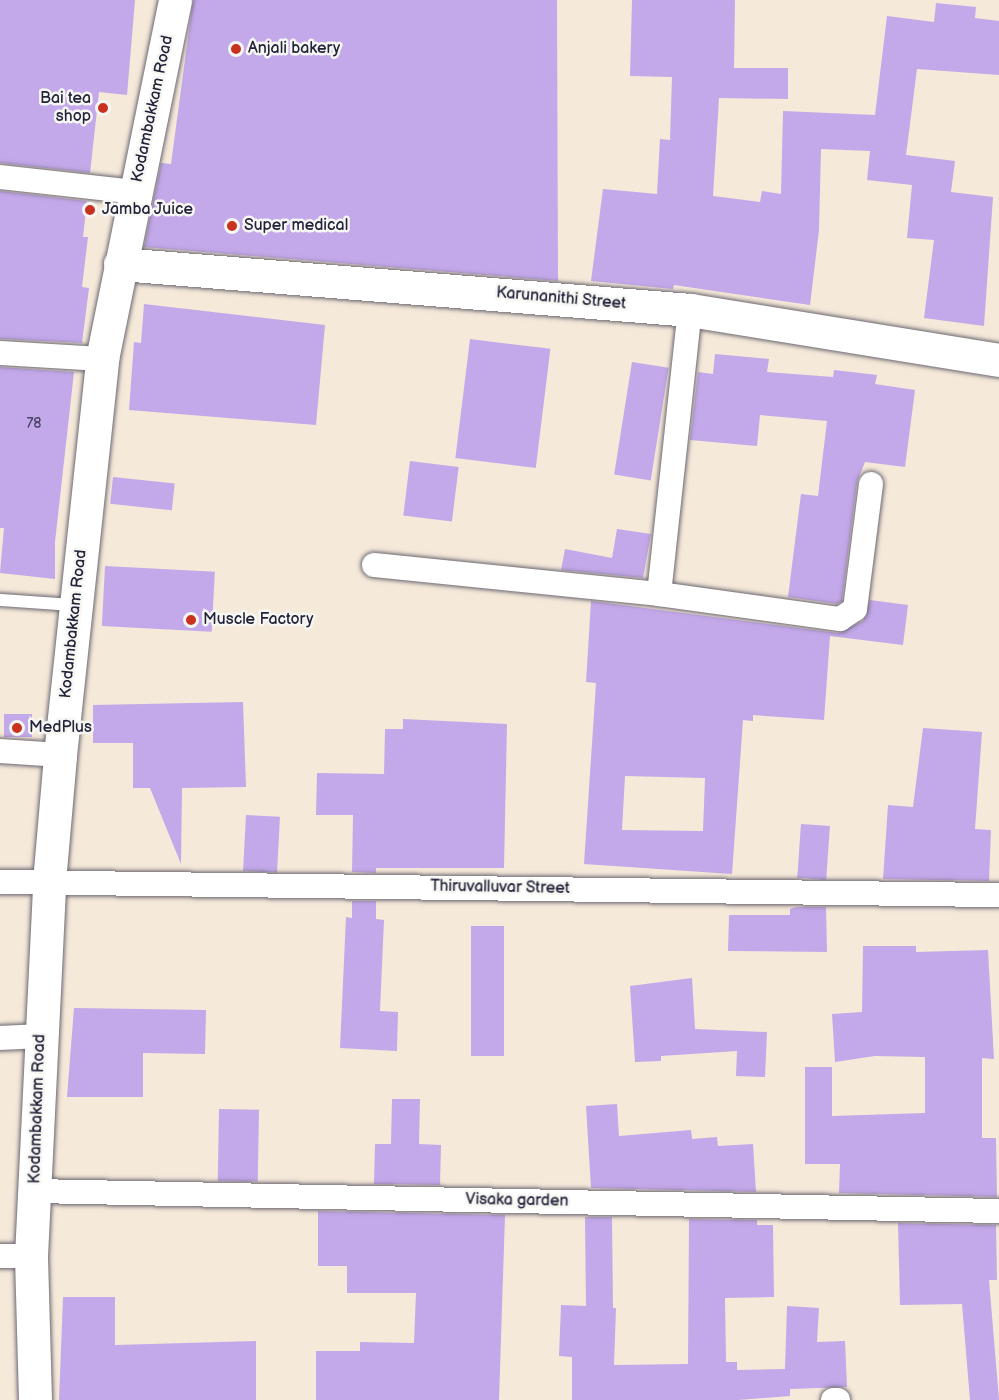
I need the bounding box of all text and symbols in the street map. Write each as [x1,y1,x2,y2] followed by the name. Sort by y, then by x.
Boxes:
[128,34,178,184] street label: Kodambakkam Road
[248,39,340,59] place label: Anjali bakery
[229,42,243,56] marker: Anjali bakery
[40,89,91,127] place label: Bai tea shop
[96,101,110,115] marker: Bai tea shop
[102,200,194,220] place label: Jamba Juice
[83,203,97,217] marker: Jamba Juice
[244,216,348,236] place label: Super medical
[225,219,239,233] marker: Super medical
[495,284,627,314] street label: Karunanithi Street
[26,416,42,432] house number: 78
[57,549,91,699] street label: Kodambakkam Road
[203,610,313,630] place label: Muscle Factory
[184,613,198,627] marker: Muscle Factory
[29,718,92,738] place label: MedPlus
[10,721,24,735] marker: MedPlus
[430,877,570,899] street label: Thiruvalluvar Street
[26,1034,50,1184] street label: Kodambakkam Road
[465,1191,569,1211] street label: Visaka garden

